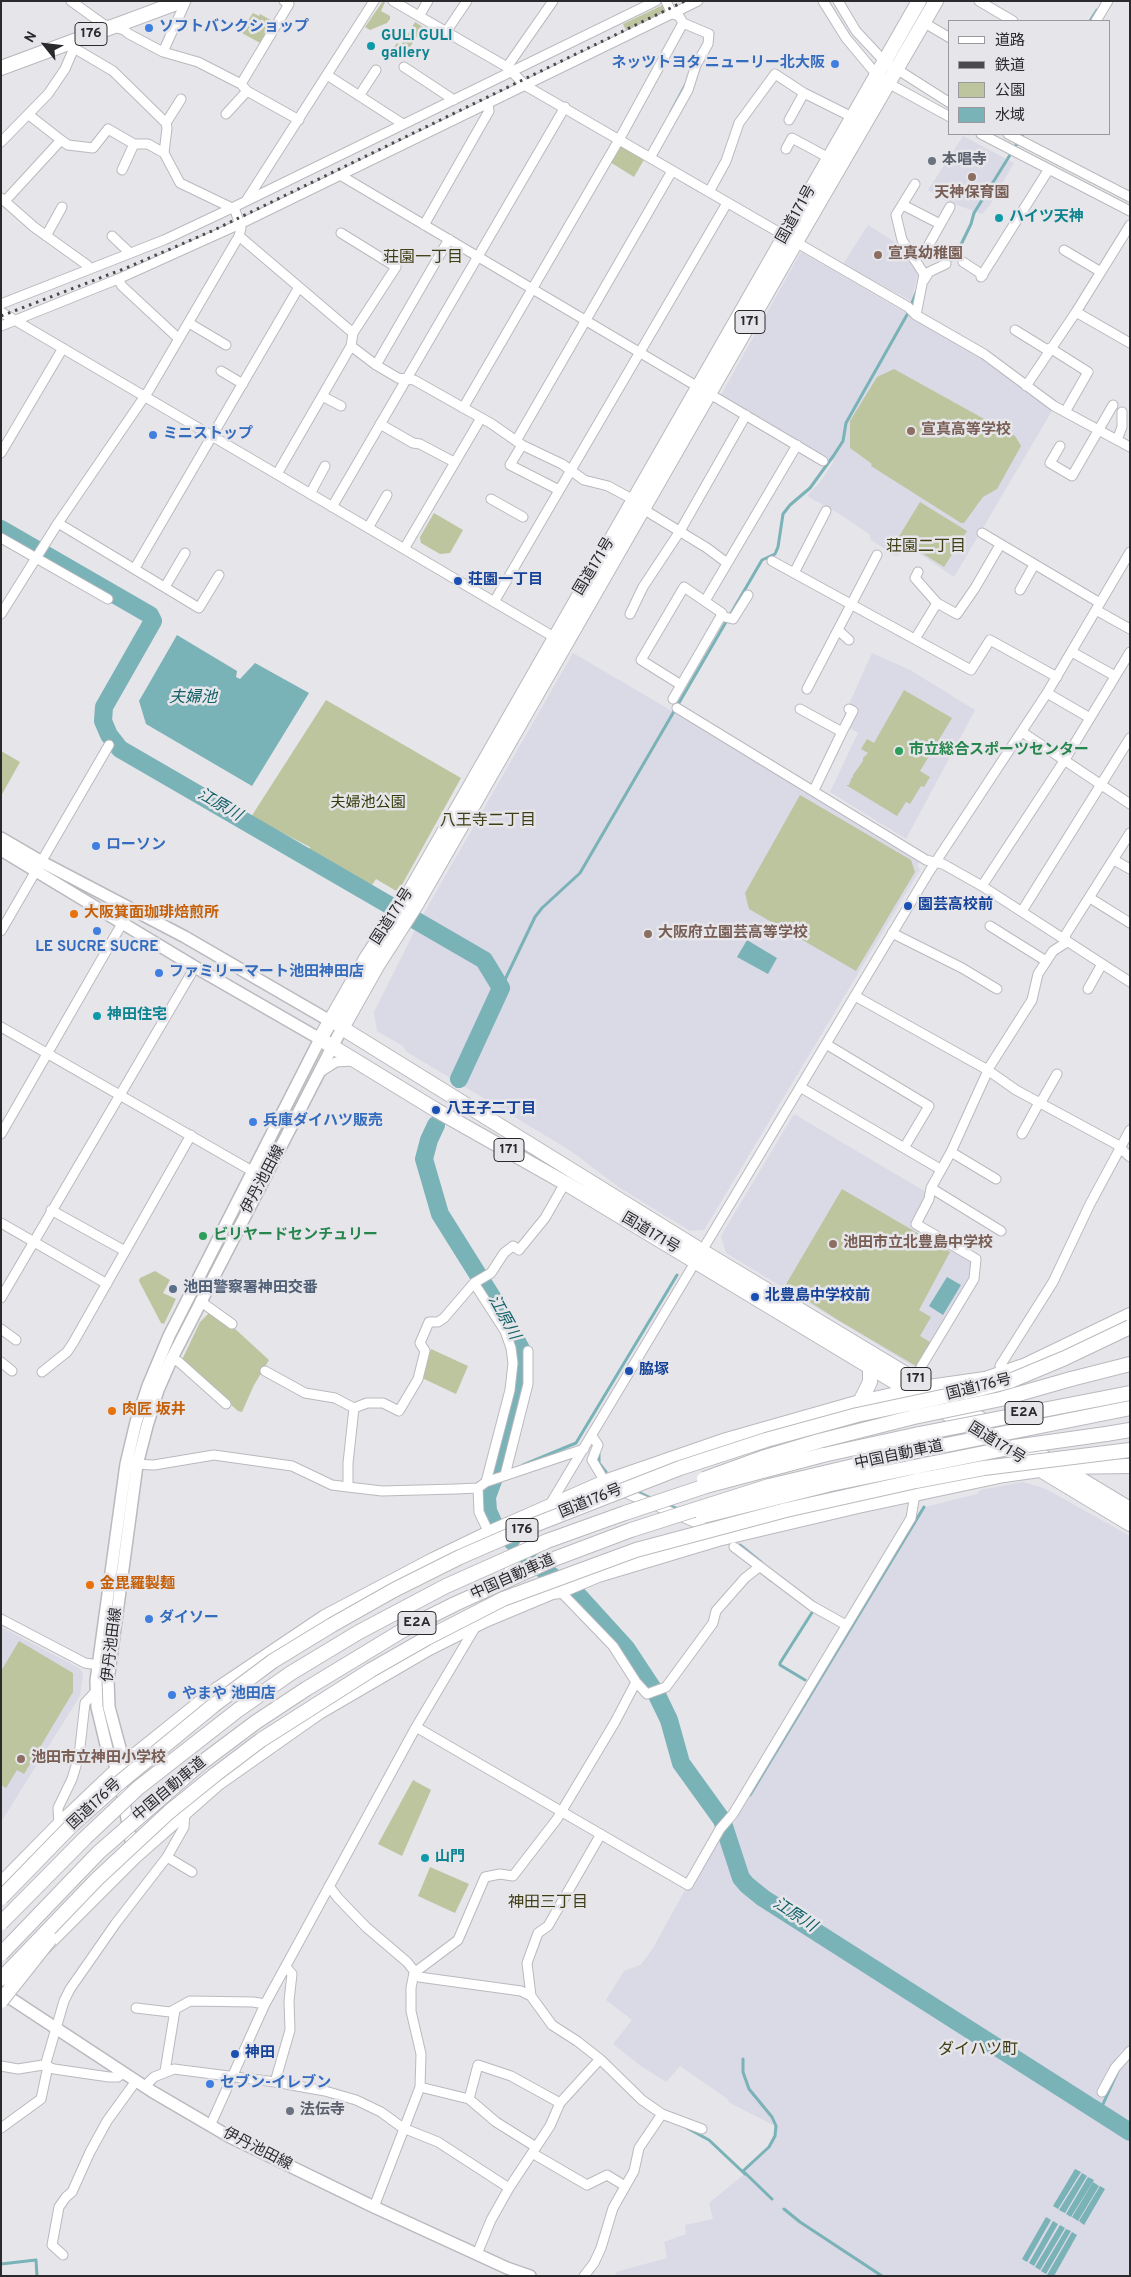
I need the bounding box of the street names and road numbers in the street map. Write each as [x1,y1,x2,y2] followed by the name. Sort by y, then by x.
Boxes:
[75,22,107,46] road number: 176
[774,183,820,247] street label: 国道171号
[735,311,765,334] road number: 171
[571,535,619,599] street label: 国道171号
[368,885,418,949] street label: 国道171号
[494,1138,524,1162] road number: 171
[238,1143,290,1217] street label: 伊丹池田線
[618,1210,682,1258] street label: 国道171号
[901,1368,931,1390] road number: 171
[945,1371,1013,1405] street label: 国道176号
[1005,1402,1043,1425] road number: E2A
[964,1419,1028,1469] street label: 国道171号
[853,1438,945,1474] street label: 中国自動車道
[557,1481,625,1523] street label: 国道176号
[506,1518,538,1542] road number: 176
[468,1551,558,1605] street label: 中国自動車道
[99,1607,127,1683] street label: 伊丹池田線
[398,1612,436,1635] road number: E2A
[130,1754,210,1826] street label: 中国自動車道
[65,1776,125,1834] street label: 国道176号
[220,2125,294,2175] street label: 伊丹池田線

